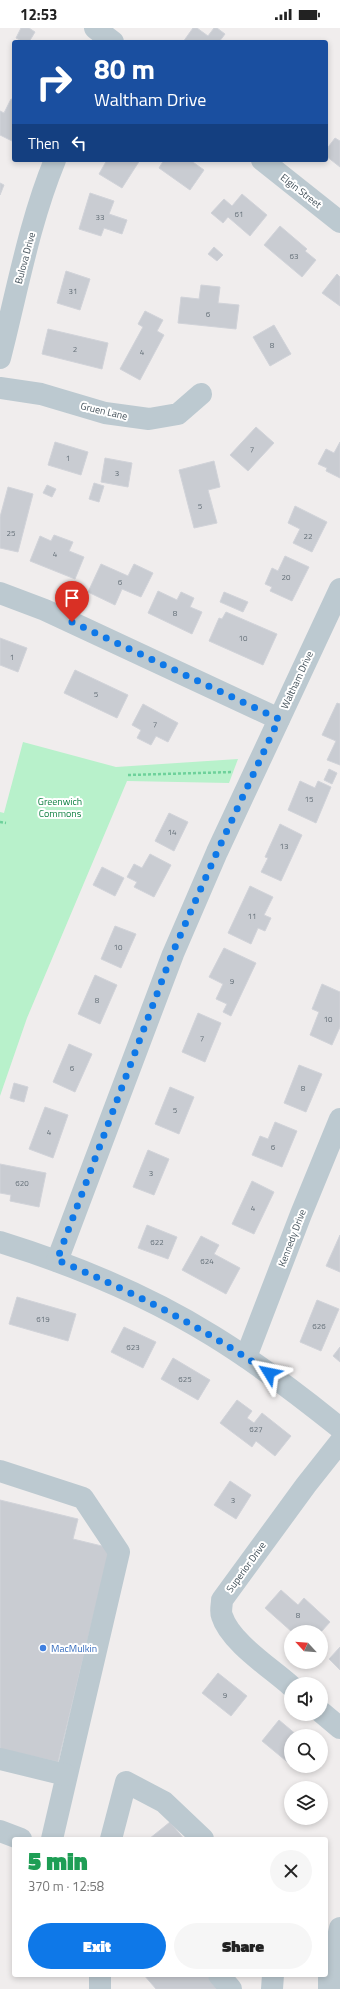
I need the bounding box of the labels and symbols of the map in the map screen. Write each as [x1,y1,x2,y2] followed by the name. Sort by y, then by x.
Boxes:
[277,170,325,212] street label: Elgin Street
[235,208,243,220] house number: 61
[96,211,104,223] house number: 33
[11,231,39,285] street label: Bulova Drive
[290,250,298,262] house number: 63
[69,285,77,297] house number: 31
[206,308,211,320] house number: 6
[270,339,275,351] house number: 8
[73,343,77,355] house number: 2
[140,346,145,358] house number: 4
[79,398,129,424] street label: Gruen Lane
[250,443,254,455] house number: 7
[66,452,70,464] house number: 1
[115,467,119,479] house number: 3
[198,500,203,512] house number: 5
[7,527,16,539] house number: 25
[304,530,312,542] house number: 22
[53,548,58,560] house number: 4
[282,571,291,583] house number: 20
[118,576,123,588] house number: 6
[55,581,89,622] pin
[173,607,178,619] house number: 8
[239,632,248,644] house number: 10
[277,649,317,711] street label: Waltham Drive
[10,651,14,663] house number: 1
[94,688,99,700] house number: 5
[153,718,157,730] house number: 7
[305,793,314,805] house number: 15
[38,794,82,821] park label: Greenwich Commons
[168,826,177,838] house number: 14
[280,840,288,852] house number: 13
[248,910,256,922] house number: 11
[114,941,123,953] house number: 10
[230,975,235,987] house number: 9
[95,994,100,1006] house number: 8
[324,1013,333,1025] house number: 10
[200,1032,204,1044] house number: 7
[70,1062,75,1074] house number: 6
[301,1082,306,1094] house number: 8
[173,1104,178,1116] house number: 5
[47,1126,52,1138] house number: 4
[271,1141,276,1153] house number: 6
[149,1167,153,1179] house number: 3
[15,1177,29,1189] house number: 620
[251,1202,256,1214] house number: 4
[274,1207,310,1269] street label: Kennedy Drive
[150,1236,164,1248] house number: 622
[200,1255,214,1267] house number: 624
[36,1313,50,1325] house number: 619
[312,1320,326,1332] house number: 626
[126,1341,140,1353] house number: 623
[248,1352,290,1394] position arrow
[178,1373,192,1385] house number: 625
[249,1423,263,1435] house number: 627
[231,1494,235,1506] house number: 3
[222,1539,270,1595] street label: Superior Drive
[296,1609,301,1621] house number: 8
[284,1625,328,1669] north arrow
[51,1641,97,1656] place label: MacMulkin
[38,1643,48,1653] marker: MacMulkin
[223,1689,228,1701] house number: 9

